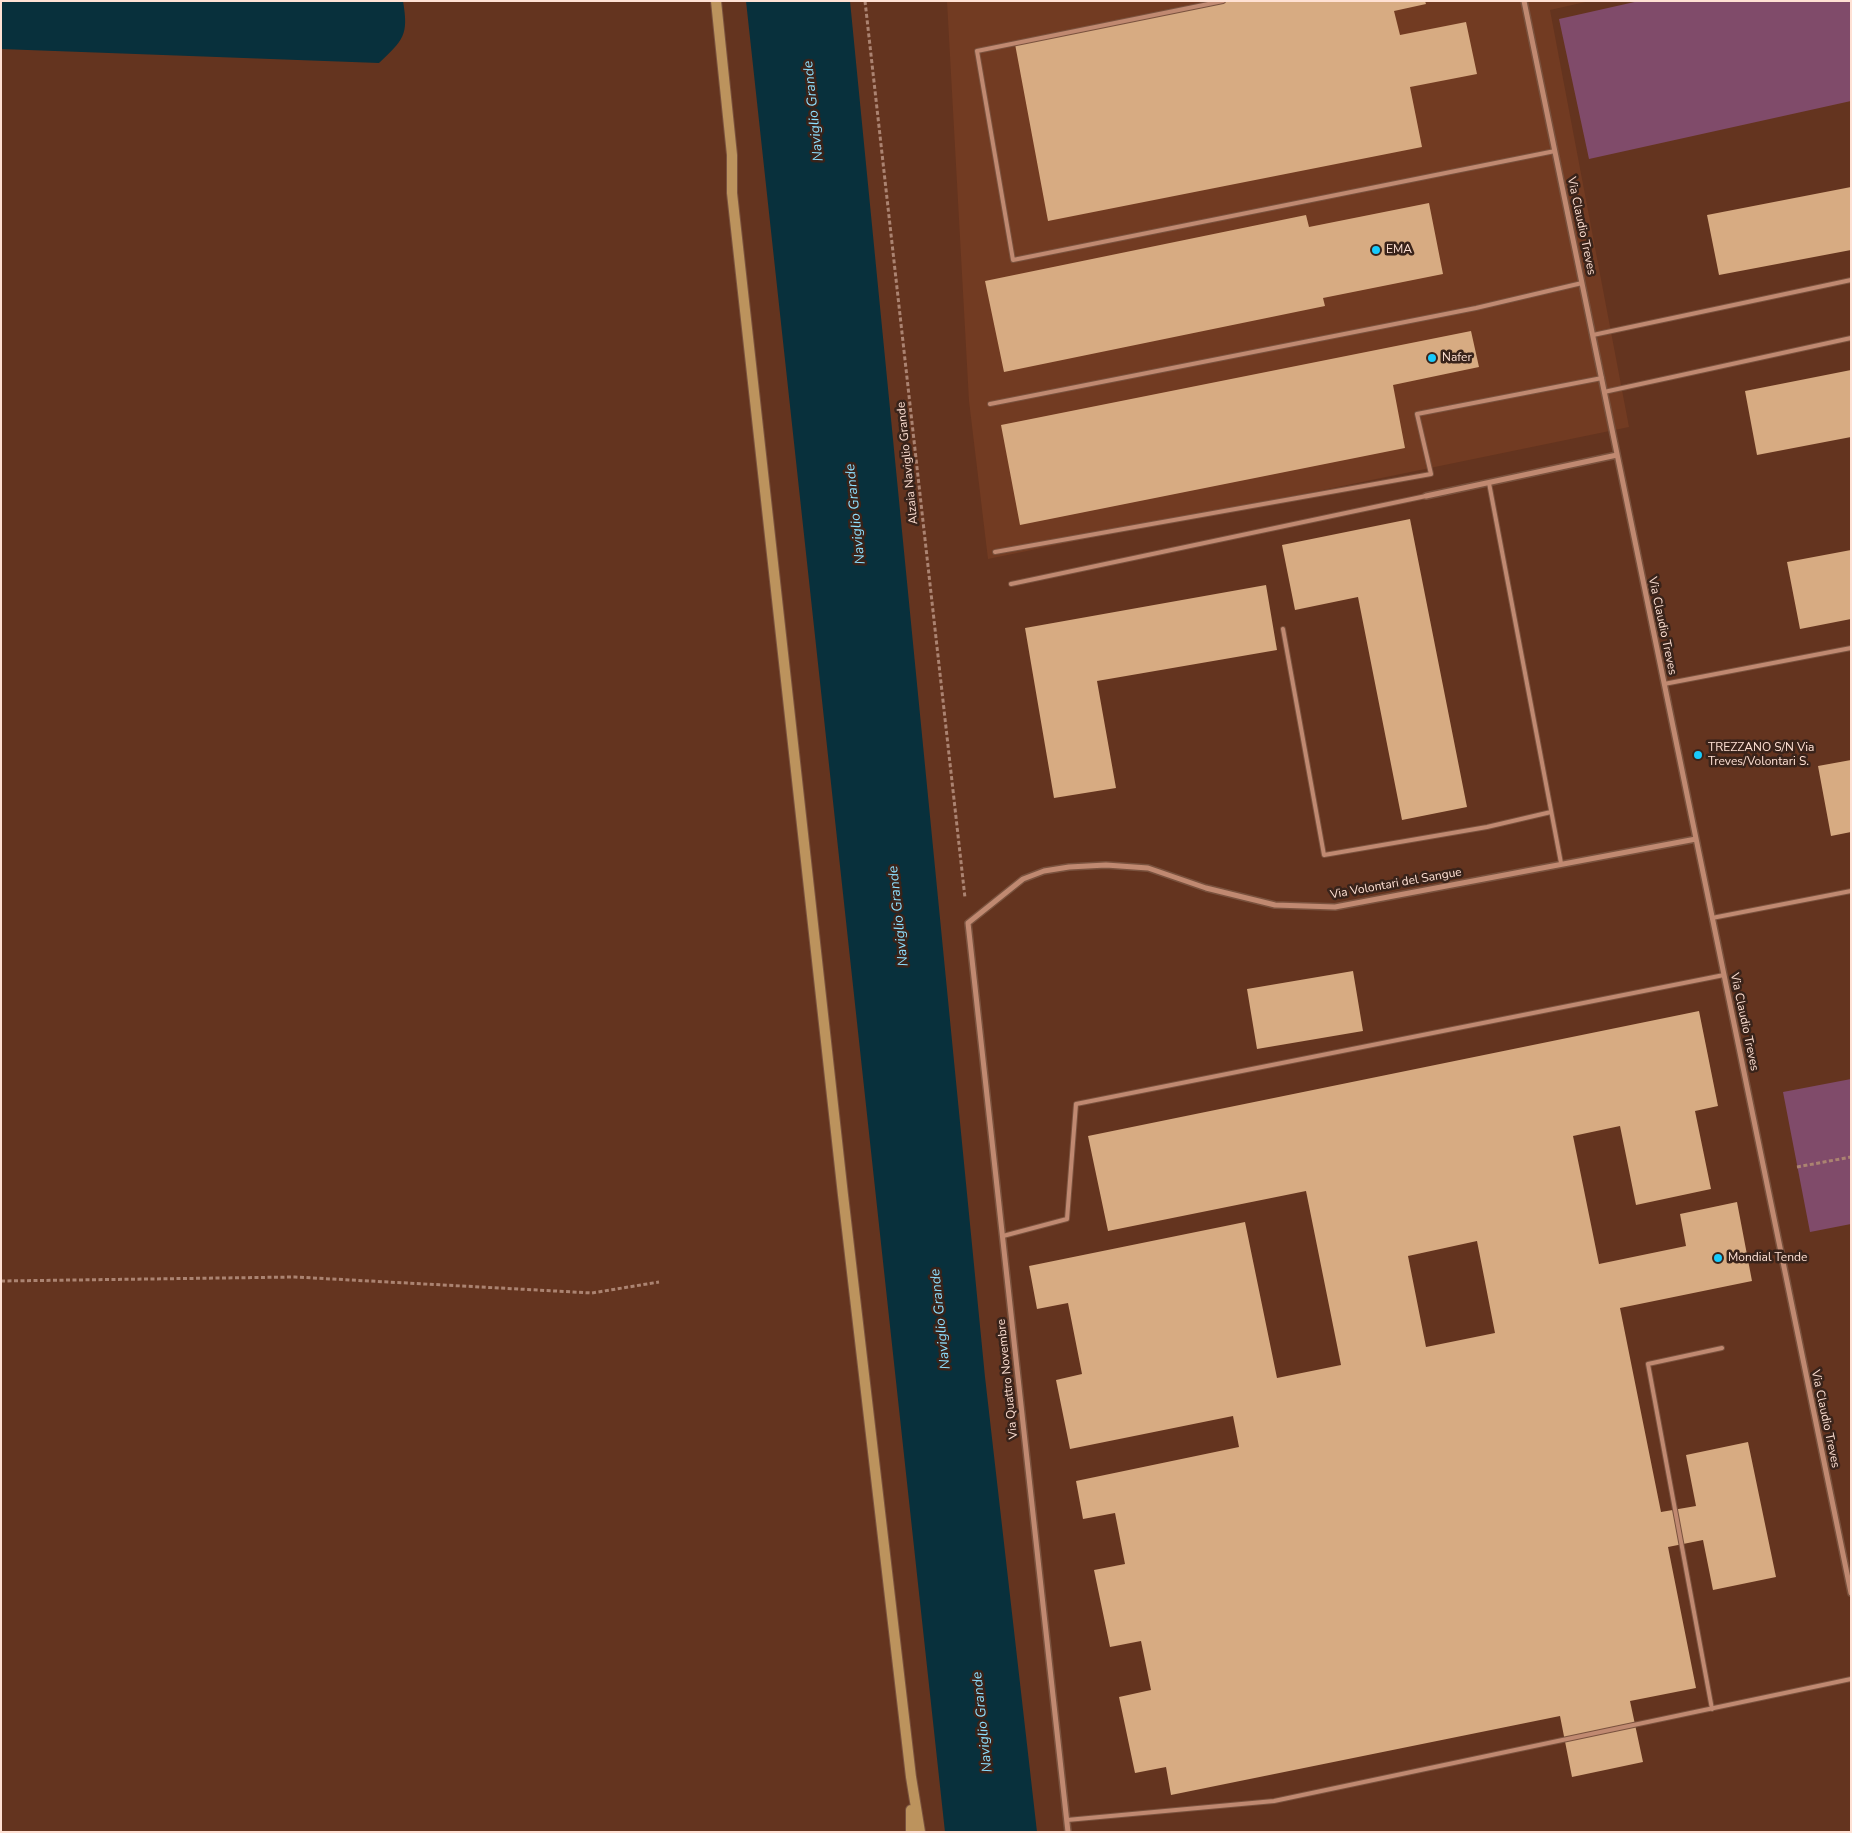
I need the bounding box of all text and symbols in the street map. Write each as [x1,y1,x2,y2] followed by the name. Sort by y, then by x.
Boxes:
[800,60,828,162] water label: Naviglio Grande
[1564,176,1598,276] street label: Via Claudio Treves
[1386,243,1412,257] place label: EMA
[1370,244,1382,256] marker: EMA
[1442,351,1472,365] place label: Nafer
[1426,352,1438,364] marker: Nafer
[894,401,922,525] street label: Alzaia Naviglio Grande
[842,463,870,565] water label: Naviglio Grande
[1645,576,1679,676] street label: Via Claudio Treves
[1708,741,1814,769] place label: TREZZANO S/N Via Treves/Volontari S.
[1692,749,1704,761] marker: TREZZANO S/N Via Treves/Volontari S.
[885,865,913,967] water label: Naviglio Grande
[1329,865,1463,903] street label: Via Volontari del Sangue
[1727,972,1761,1072] street label: Via Claudio Treves
[1728,1251,1807,1265] place label: Mondial Tende
[1712,1252,1724,1264] marker: Mondial Tende
[927,1268,955,1370] water label: Naviglio Grande
[995,1318,1021,1440] street label: Via Quattro Novembre
[1808,1369,1842,1469] street label: Via Claudio Treves
[969,1671,997,1773] water label: Naviglio Grande

